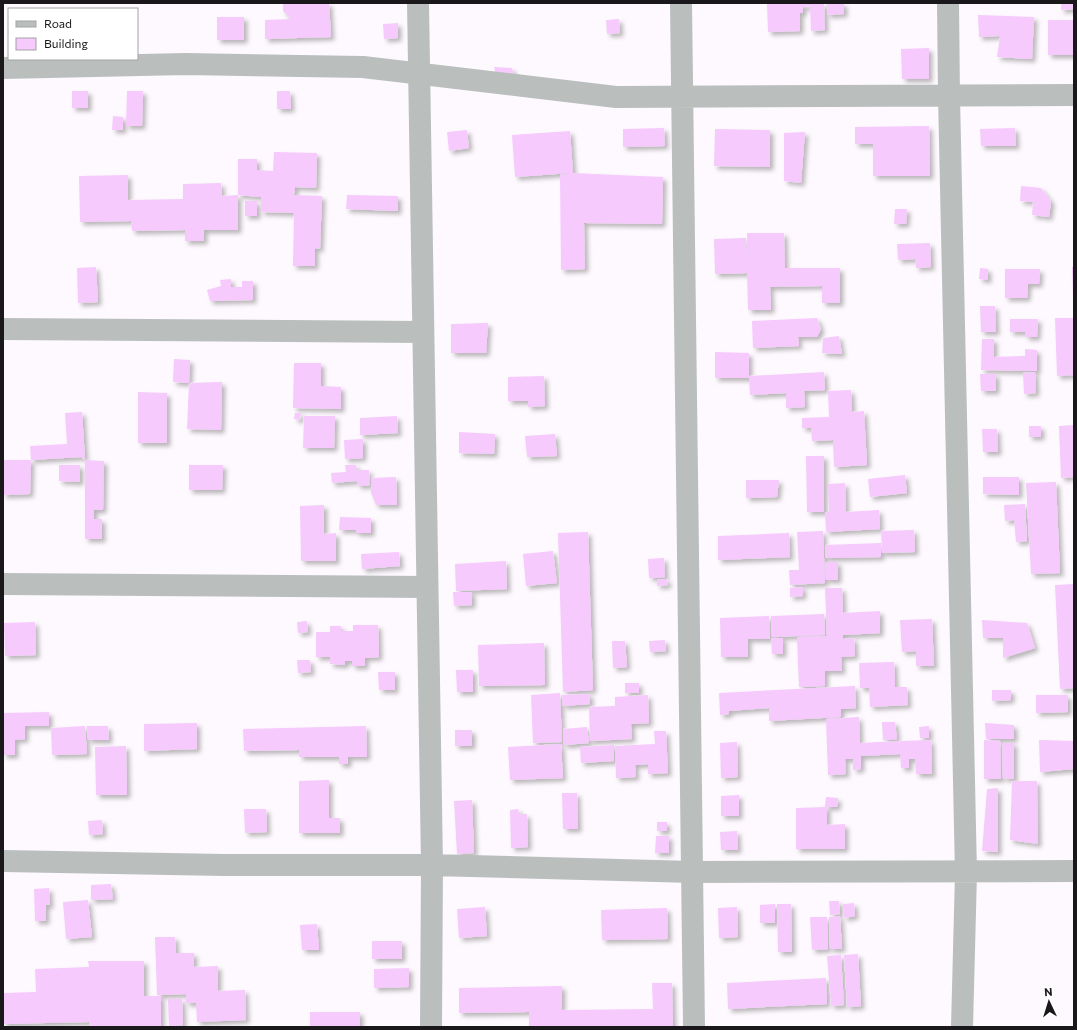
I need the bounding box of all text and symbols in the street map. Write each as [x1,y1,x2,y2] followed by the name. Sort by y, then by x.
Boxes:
[8,8,138,60] legend
[44,16,72,30] text: Road
[44,36,88,50] text: Building
[1029,982,1069,1022] north arrow
[1044,985,1053,998] text: N

